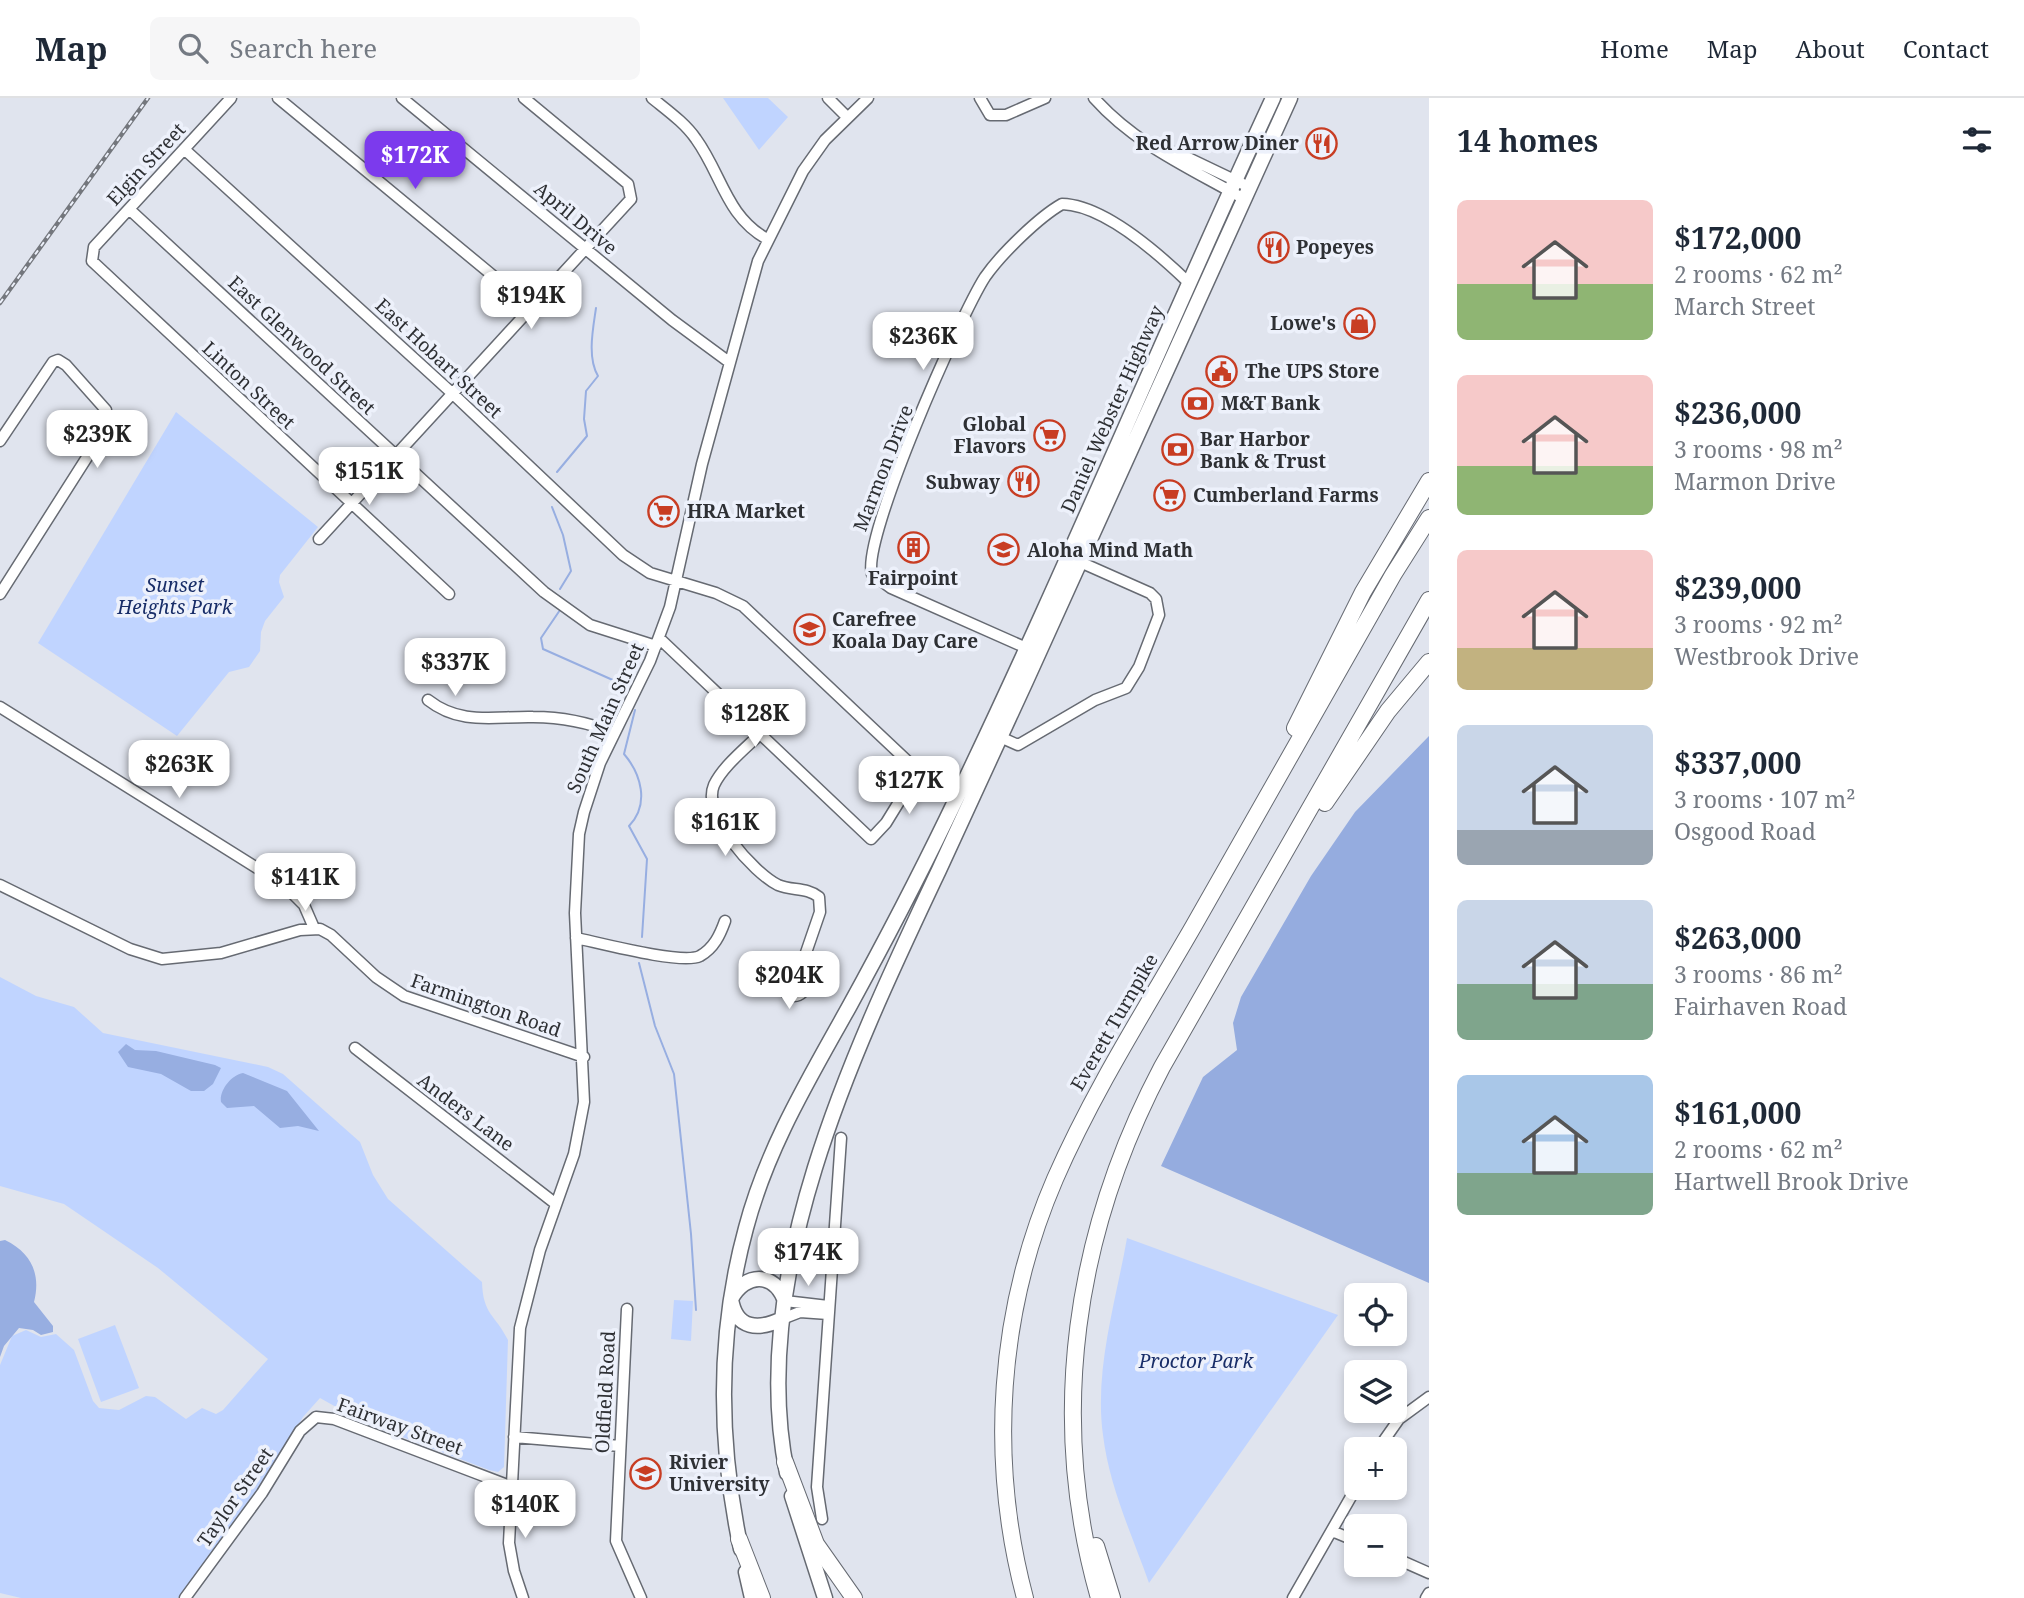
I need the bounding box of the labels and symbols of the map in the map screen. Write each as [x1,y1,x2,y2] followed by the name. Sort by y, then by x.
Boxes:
[101,117,191,211] street label: Elgin Street
[1305,126,1339,160] restaurant icon: Red Arrow Diner
[1136,130,1299,156] place label: Red Arrow Diner
[366,132,464,191] pin: $172K
[529,176,623,260] street label: April Drive
[1256,230,1290,264] restaurant icon: Popeyes
[1296,234,1374,260] place label: Popeyes
[223,270,381,420] street label: East Glenwood Street
[482,272,580,331] pin: $194K
[370,292,508,424] street label: East Hobart Street
[1054,301,1170,517] street label: Daniel Webster Highway
[1342,306,1376,340] shop icon: Lowe's
[1270,310,1336,336] place label: Lowe's
[874,313,972,372] pin: $236K
[197,335,301,435] street label: Linton Street
[1205,354,1239,388] public building icon: The UPS Store
[1245,358,1379,384] place label: The UPS Store
[1181,386,1215,420] bank icon: M&T Bank
[1221,390,1321,416] place label: M&T Bank
[847,401,919,535] street label: Marmon Drive
[48,410,146,470] pin: $239K
[954,411,1026,459] place label: Global Flavors
[1032,418,1066,452] supermarket icon: Global Flavors
[1200,426,1326,474] place label: Bar Harbor Bank & Trust
[1160,433,1194,467] bank icon: Bar Harbor Bank & Trust
[320,448,418,507] pin: $151K
[1006,465,1040,499] restaurant icon: Subway
[926,469,1000,495] place label: Subway
[1153,478,1187,512] supermarket icon: Cumberland Farms
[1193,482,1379,508] place label: Cumberland Farms
[647,494,681,528] supermarket icon: HRA Market
[687,498,805,524] place label: HRA Market
[896,530,930,564] building icon: Fairpoint
[987,533,1021,567] school or university icon: Aloha Mind Math
[1027,537,1194,563] place label: Aloha Mind Math
[868,565,958,591] place label: Fairpoint
[116,572,234,620] park label: Sunset Heights Park
[832,606,978,654] place label: Carefree Koala Day Care
[792,613,826,647] school or university icon: Carefree Koala Day Care
[406,638,504,698] pin: $337K
[560,639,650,797] street label: South Main Street
[706,690,804,749] pin: $128K
[130,740,228,800] pin: $263K
[860,756,958,816] pin: $127K
[676,798,774,858] pin: $161K
[256,854,354,913] pin: $141K
[1064,949,1164,1095] street label: Everett Turnpike
[740,951,838,1011] pin: $204K
[407,967,565,1043] street label: Farmington Road
[412,1067,520,1157] street label: Anders Lane
[759,1228,857,1288] pin: $174K
[589,1330,621,1454] street label: Oldfield Road
[1138,1348,1255,1374] park label: Proctor Park
[334,1391,467,1461] street label: Fairway Street
[191,1442,279,1552] street label: Taylor Street
[669,1449,769,1497] place label: Rivier University
[629,1456,663,1490] school or university icon: Rivier University
[476,1480,574,1540] pin: $140K

